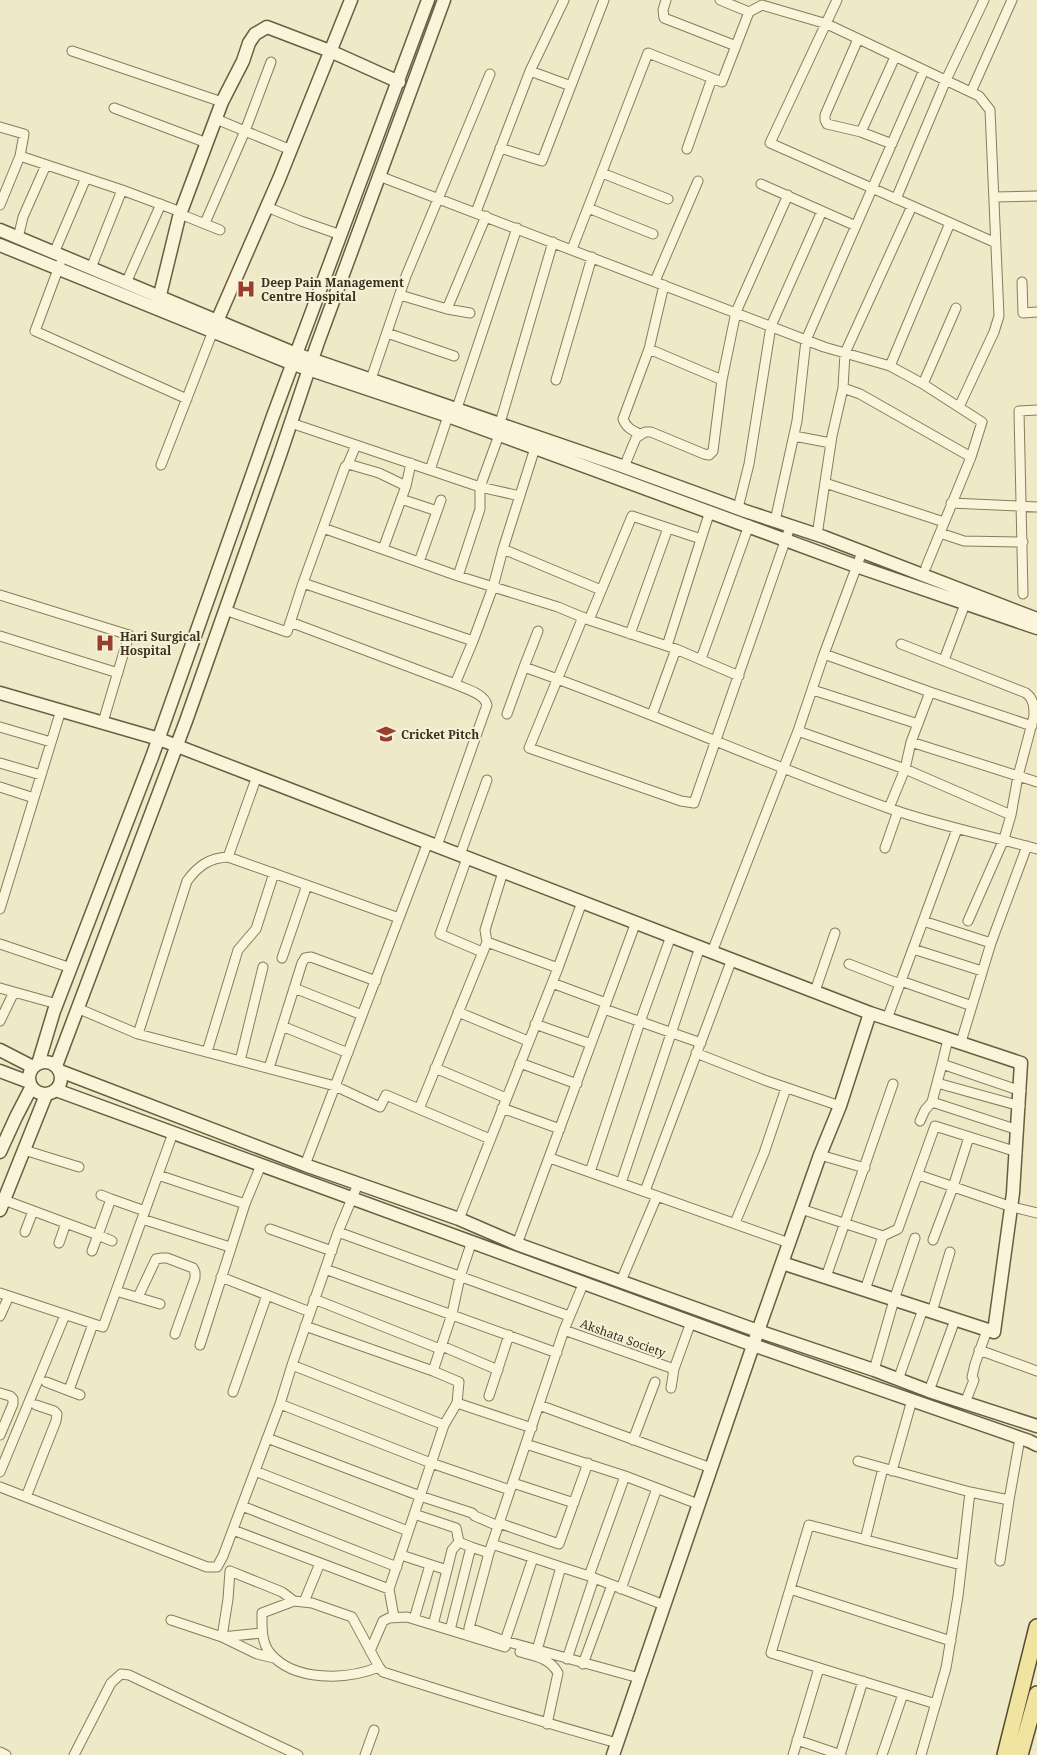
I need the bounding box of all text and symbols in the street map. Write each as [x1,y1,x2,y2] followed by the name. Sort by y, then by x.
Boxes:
[261,274,404,305] place label: Deep Pain Management Centre Hospital
[235,278,257,300] hospital icon: Deep Pain Management Centre Hospital
[120,628,201,659] place label: Hari Surgical Hospital
[94,632,116,654] hospital icon: Hari Surgical Hospital
[375,723,397,745] school or university icon: Cricket Pitch
[401,726,479,743] place label: Cricket Pitch
[578,1315,668,1361] street label: Akshata Society

